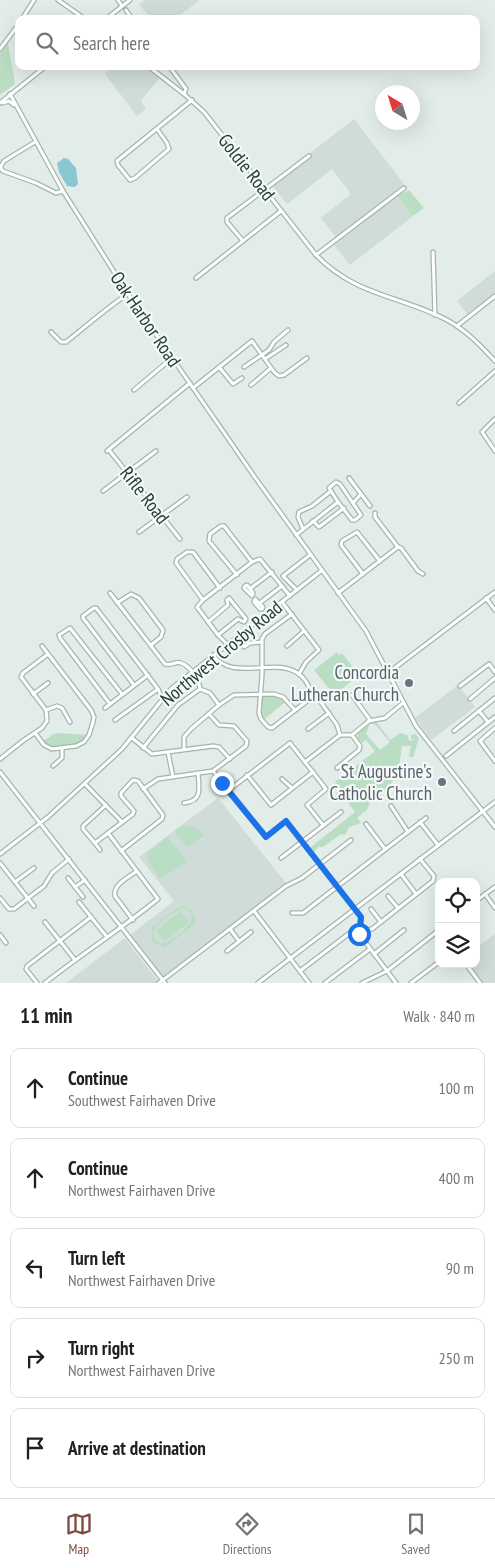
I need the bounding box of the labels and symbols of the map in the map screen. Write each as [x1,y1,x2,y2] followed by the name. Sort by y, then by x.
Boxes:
[375,85,420,130] north arrow
[213,129,281,205] street label: Goldie Road
[105,267,187,371] street label: Oak Harbor Road
[115,461,175,529] street label: Rifle Road
[155,595,287,711] street label: Northwest Crosby Road
[291,660,399,706] place label: Concordia Lutheran Church
[403,677,415,689] marker: Concordia Lutheran Church
[330,759,432,805] place label: St Augustine's Catholic Church
[211,772,234,795] route end
[436,776,448,788] marker: St Augustine's Catholic Church
[348,923,371,946] route start

